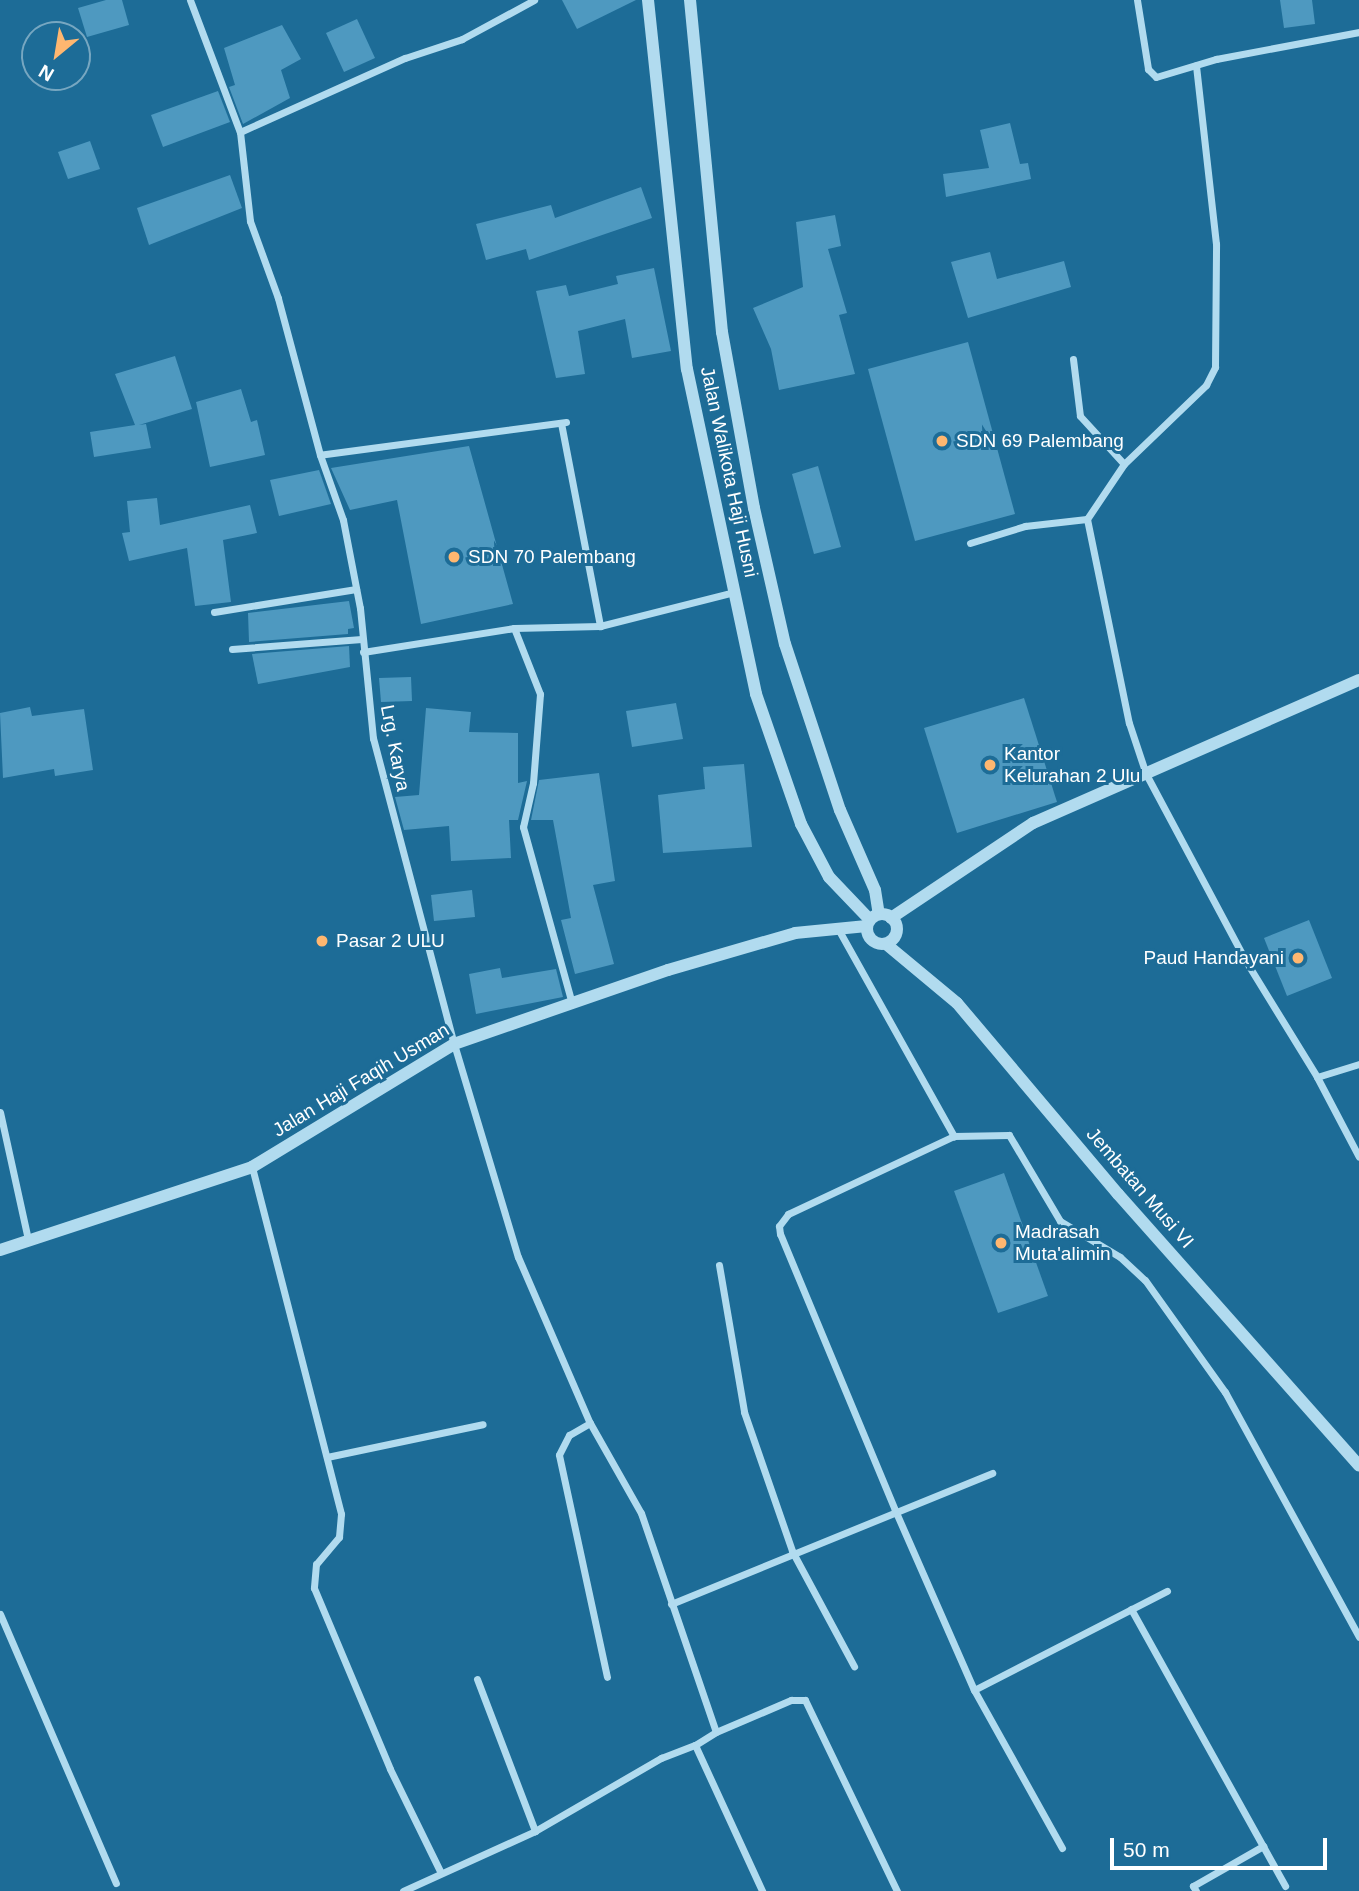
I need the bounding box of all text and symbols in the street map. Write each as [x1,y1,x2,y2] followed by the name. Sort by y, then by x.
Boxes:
[21,21,91,91] north arrow
[35,60,57,85] text: N
[696,365,762,579] street label: Jalan Walikota Haji Husni
[956,430,1124,452] place label: SDN 69 Palembang
[934,433,950,449] marker: SDN 69 Palembang
[468,546,636,568] place label: SDN 70 Palembang
[446,549,462,565] marker: SDN 70 Palembang
[375,703,415,793] street label: Lrg. Karya
[1004,743,1140,787] place label: Kantor Kelurahan 2 Ulu
[982,757,998,773] marker: Kantor Kelurahan 2 Ulu
[336,930,445,952] place label: Pasar 2 ULU
[314,933,330,949] marker: Pasar 2 ULU
[1144,947,1284,969] place label: Paud Handayani
[1290,950,1306,966] marker: Paud Handayani
[269,1018,453,1142] street label: Jalan Haji Faqih Usman
[1082,1123,1198,1253] street label: Jembatan Musi VI
[1015,1221,1110,1265] place label: Madrasah Muta'alimin
[993,1235,1009,1251] marker: Madrasah Muta'alimin
[1114,1825,1331,1869] scale bar
[1123,1838,1170,1861] text: 50 m

